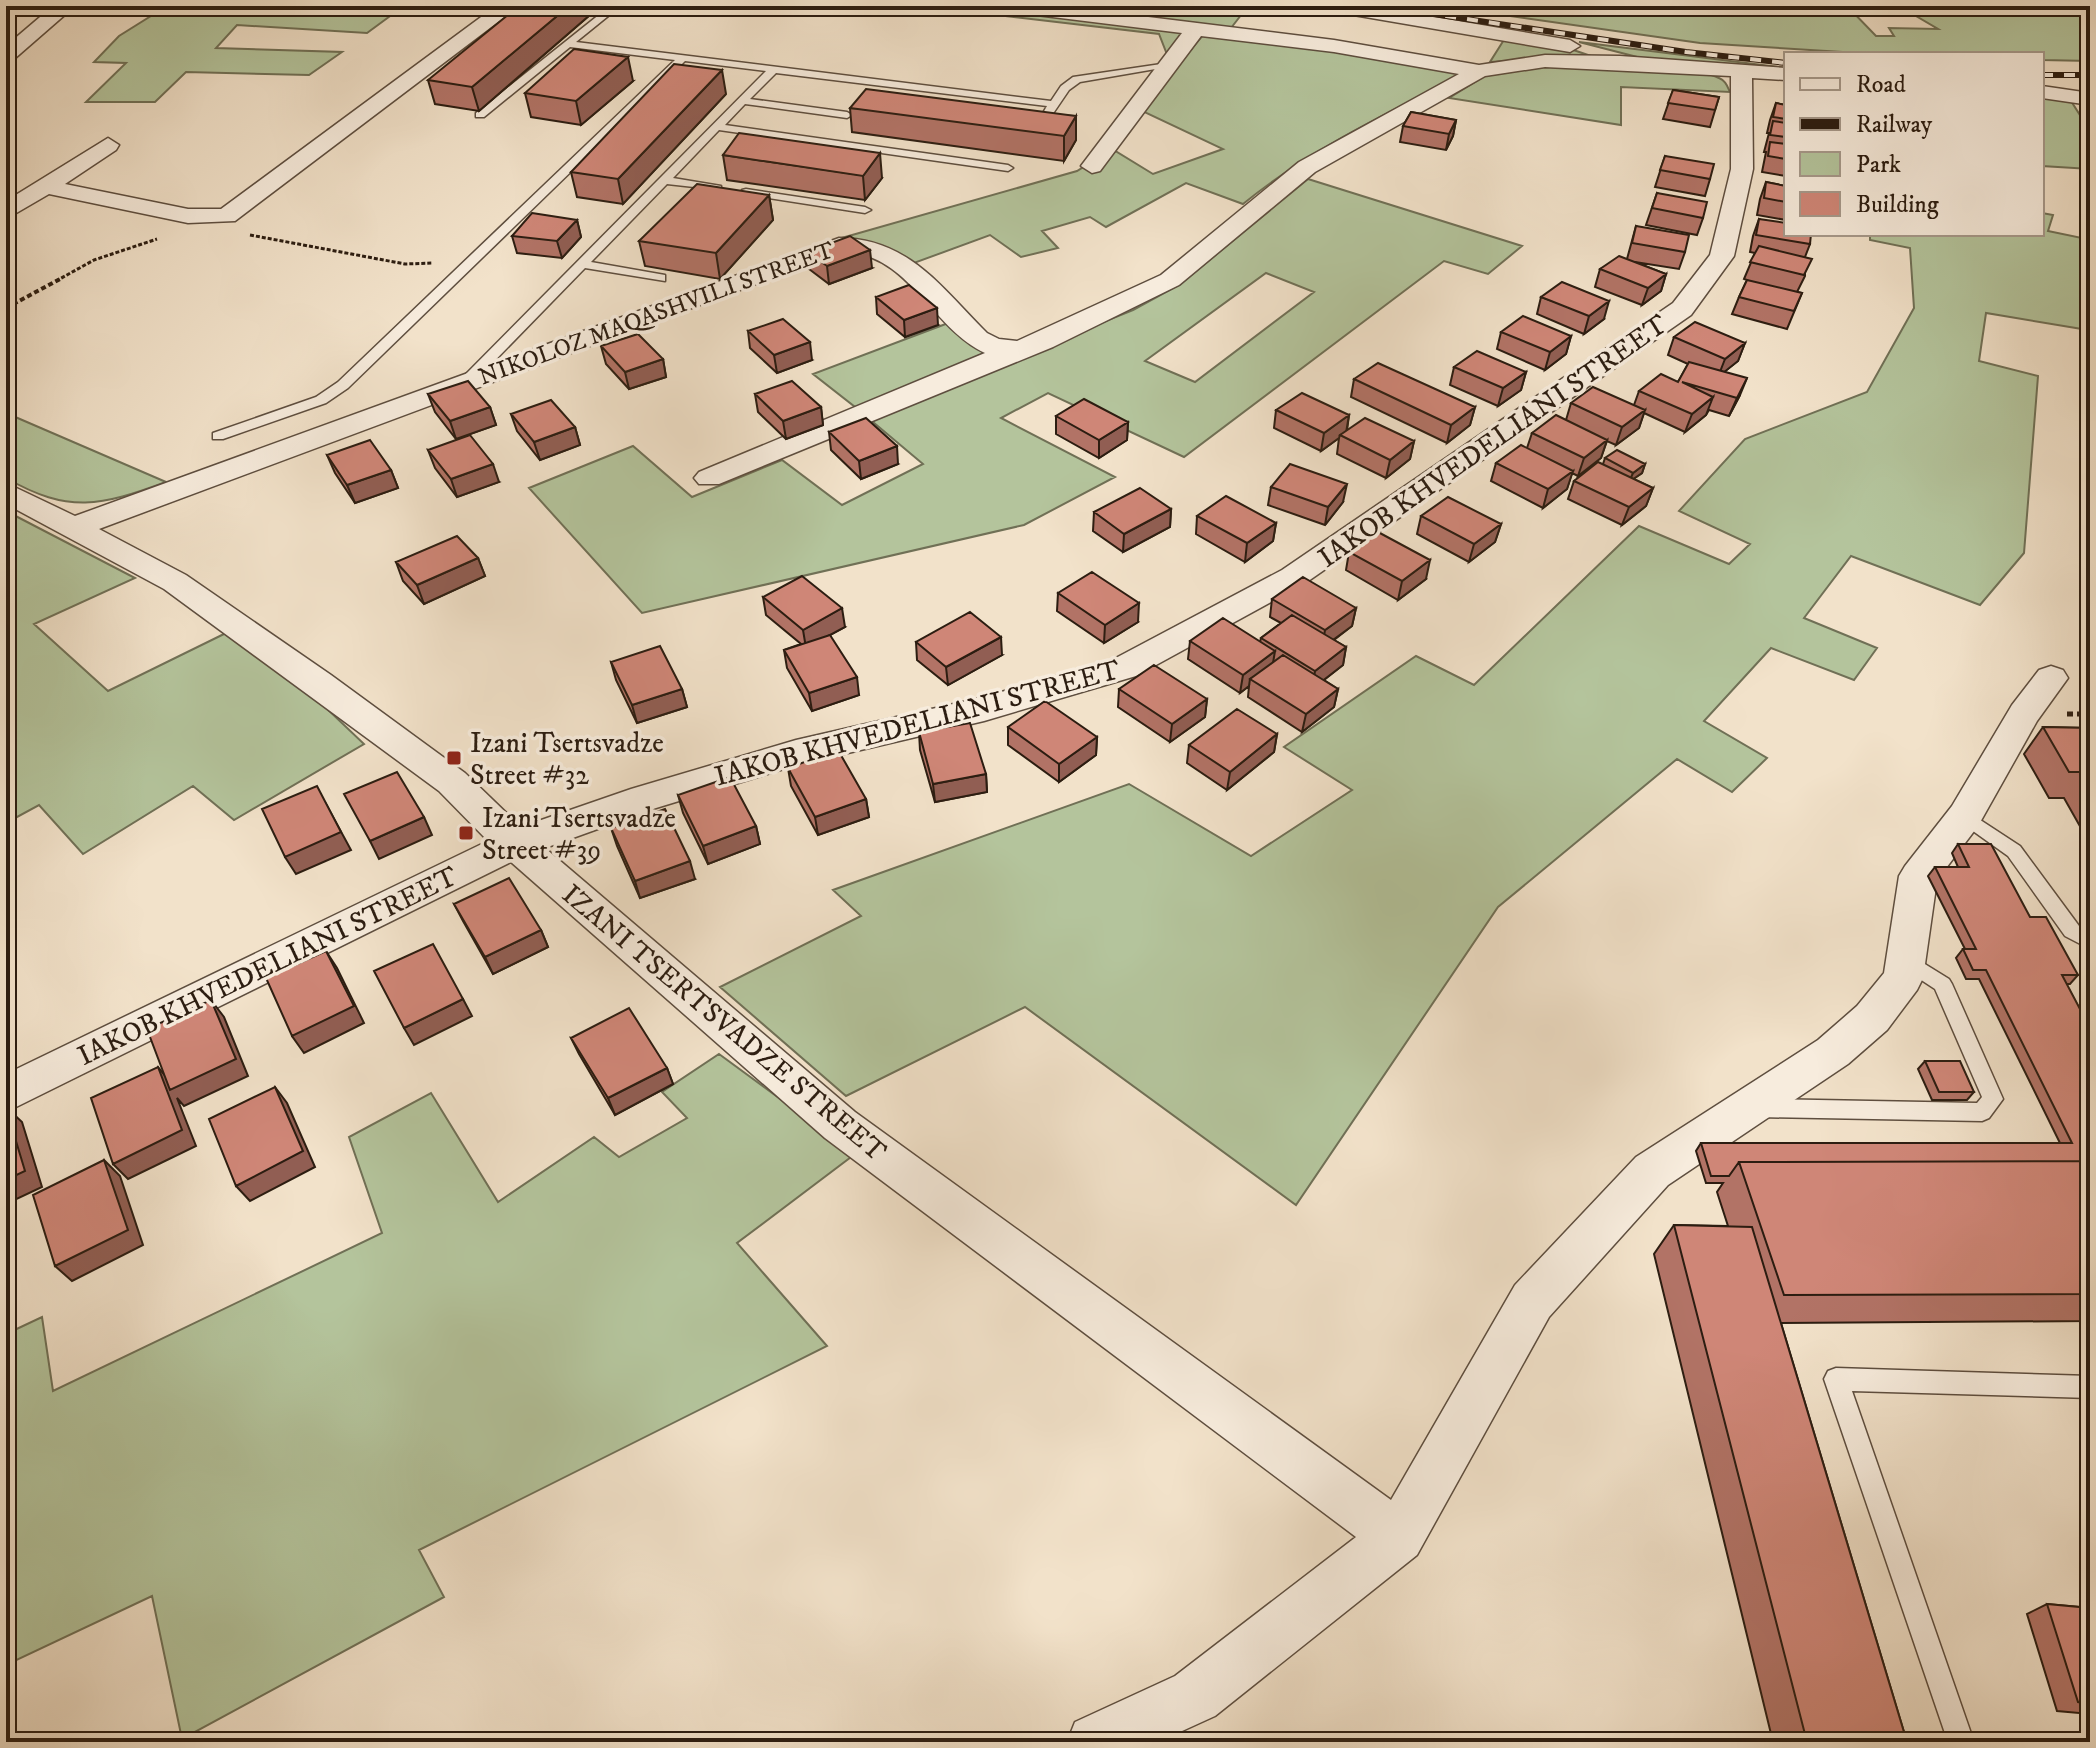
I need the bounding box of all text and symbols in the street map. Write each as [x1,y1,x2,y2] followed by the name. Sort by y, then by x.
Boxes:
[1784,52,2044,236] legend
[1856,70,1906,100] text: Road
[1856,110,1933,140] text: Railway
[1856,150,1901,180] text: Park
[1856,190,1939,220] text: Building
[474,235,838,392] street label: NIKOLOZ MAQASHVILI STREET
[1312,307,1674,576] street label: IAKOB KHVEDELIANI STREET
[711,652,1124,794] street label: IAKOB KHVEDELIANI STREET
[470,726,664,793] place label: Izani Tsertsvadze Street #32
[445,749,463,767] marker: Izani Tsertsvadze Street #32
[482,801,676,868] place label: Izani Tsertsvadze Street #39
[457,824,475,842] marker: Izani Tsertsvadze Street #39
[72,859,463,1074] street label: IAKOB KHVEDELIANI STREET
[555,877,893,1169] street label: IZANI TSERTSVADZE STREET

